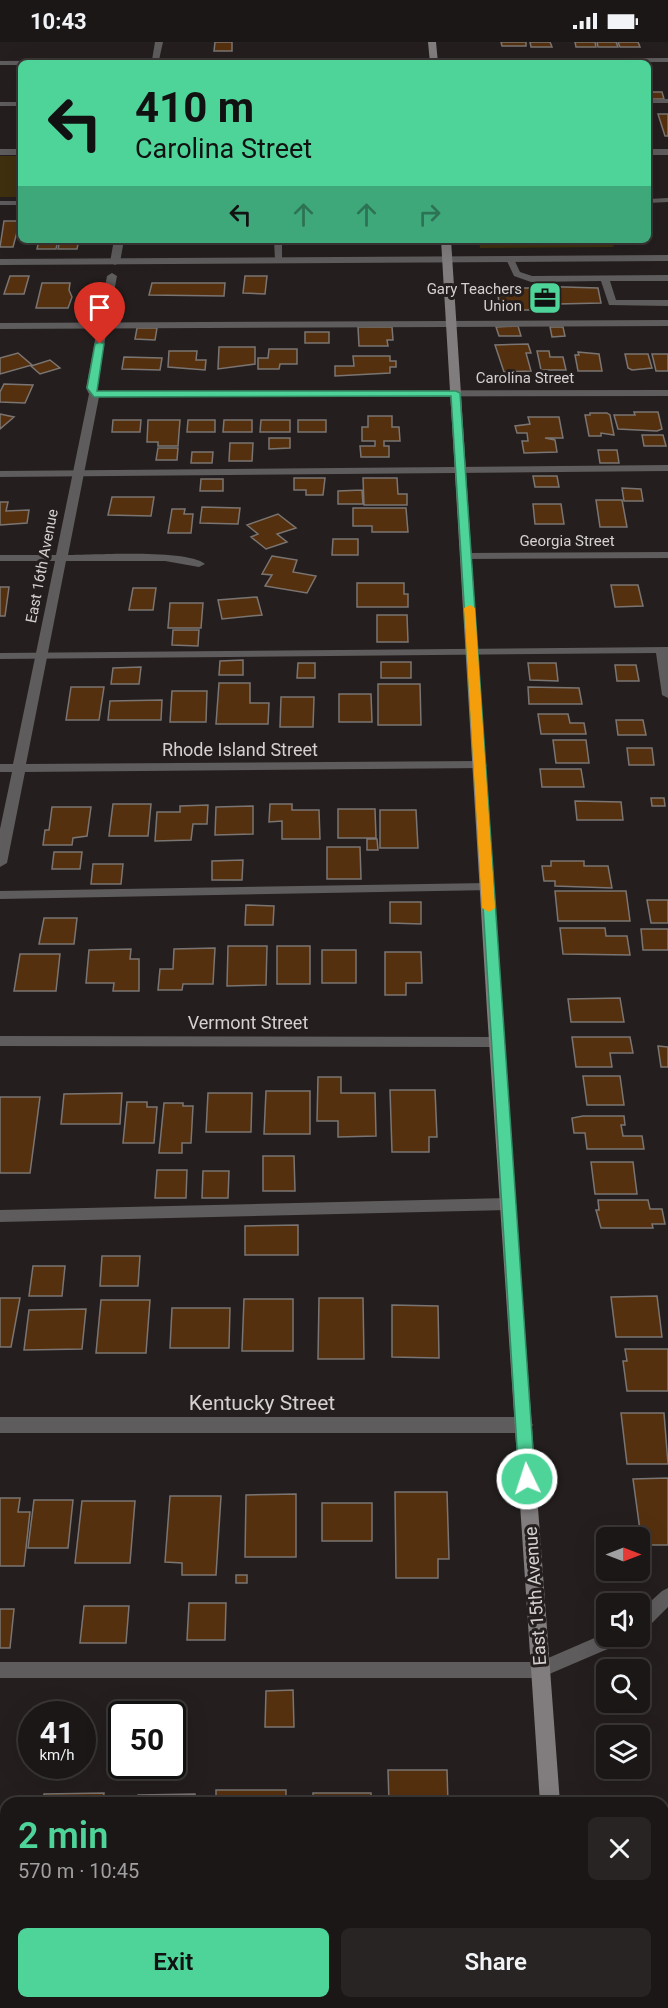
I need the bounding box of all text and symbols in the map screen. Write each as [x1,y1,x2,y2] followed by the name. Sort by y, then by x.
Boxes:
[30,9,87,34] text: 10:43
[135,83,254,132] text: 410 m
[36,84,114,162] icon: left
[135,133,312,165] text: Carolina Street
[224,198,257,231] icon: left
[287,198,320,231] icon: ahead
[350,198,383,231] icon: ahead
[413,198,446,231] icon: right
[427,280,522,315] place label: Gary Teachers Union
[527,280,563,316] office icon: Gary Teachers Union
[74,282,125,344] pin
[83,291,116,324] icon: arrive
[476,369,574,387] street label: Carolina Street
[22,507,62,625] street label: East 16th Avenue
[519,532,615,550] street label: Georgia Street
[162,739,318,760] street label: Rhode Island Street
[188,1012,308,1033] street label: Vermont Street
[189,1391,335,1415] street label: Kentucky Street
[495,1447,559,1511] position arrow
[520,1526,550,1666] street label: East 15th Avenue
[596,1527,650,1581] north arrow
[596,1527,650,1779] map controls
[596,1593,650,1647] button: sound
[596,1659,650,1713] button: search
[108,1701,186,1779] speed limit sign: 50
[40,1715,74,1750] text: 41
[596,1725,650,1779] button: layers
[39,1746,75,1764] text: km/h
[18,1815,108,1857] text: 2 min
[588,1817,651,1880] button: close
[18,1859,139,1883] text: 570 m · 10:45
[18,1928,329,1997] button: Exit
[341,1928,651,1997] button: Share

